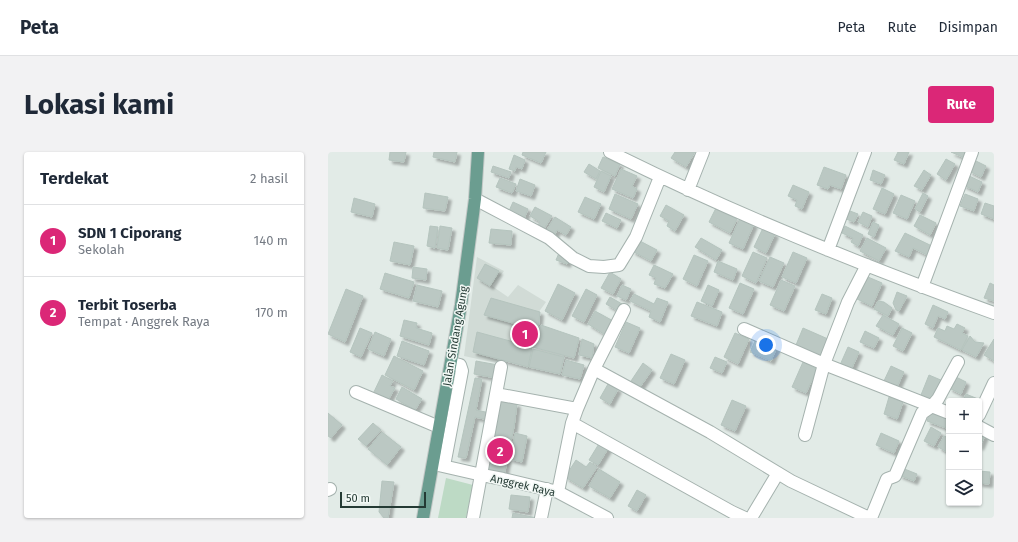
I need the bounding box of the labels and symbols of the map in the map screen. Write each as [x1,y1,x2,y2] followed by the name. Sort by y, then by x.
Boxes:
[440,285,471,387] street label: Jalan Sindang Agung
[512,319,538,349] pin: 1
[756,335,776,355] your location
[487,436,513,466] pin: 2
[489,472,557,499] street label: Anggrek Raya
[340,490,426,509] scale bar

